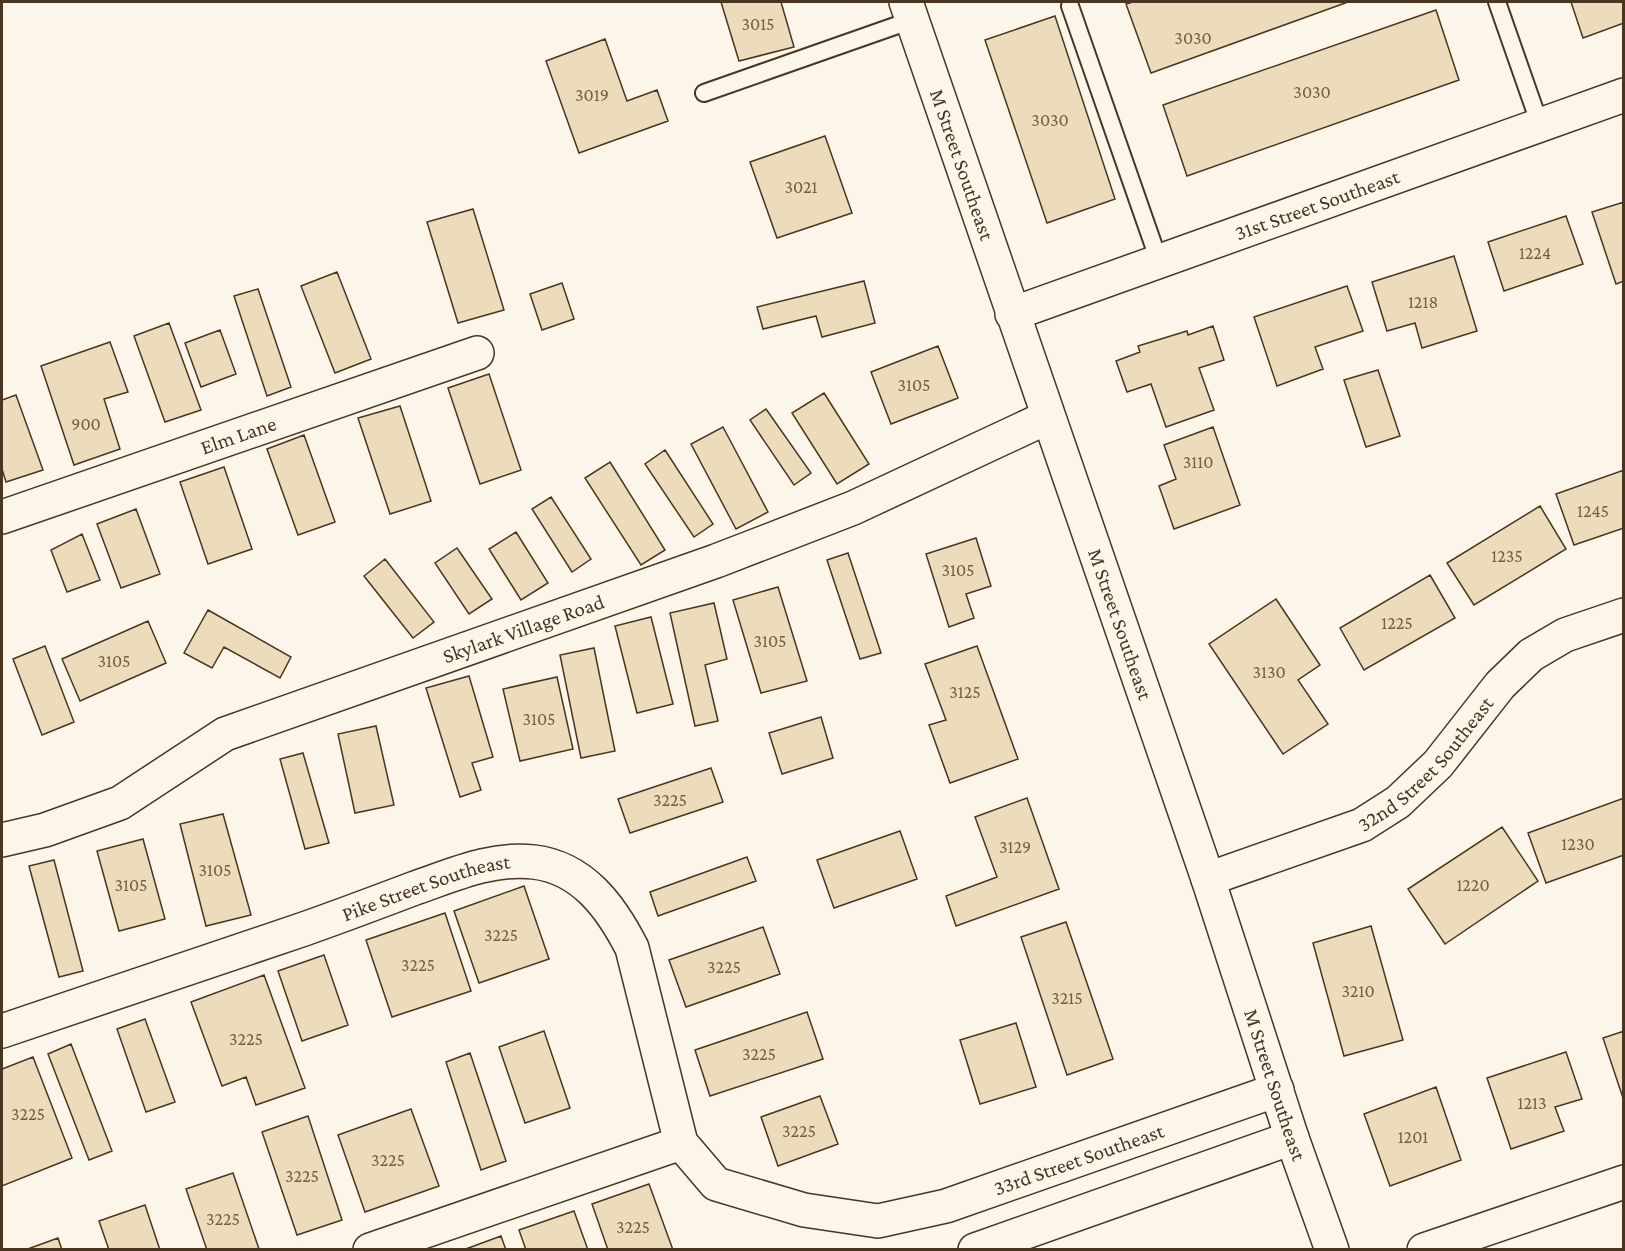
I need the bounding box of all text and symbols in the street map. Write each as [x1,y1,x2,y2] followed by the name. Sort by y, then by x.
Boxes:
[741,14,775,34] house number: 3015
[1174,28,1212,48] house number: 3030
[1293,82,1331,102] house number: 3030
[575,85,609,105] house number: 3019
[925,86,999,244] street label: M Street Southeast
[1031,110,1069,130] house number: 3030
[1232,164,1404,245] street label: 31st Street Southeast
[784,177,818,197] house number: 3021
[1519,243,1551,263] house number: 1224
[1408,292,1438,312] house number: 1218
[897,375,931,395] house number: 3105
[197,411,279,460] street label: Elm Lane
[71,414,101,434] house number: 900
[1183,452,1213,472] house number: 3110
[1577,501,1609,521] house number: 1245
[1083,545,1158,704] street label: M Street Southeast
[1491,546,1523,566] house number: 1235
[941,560,975,580] house number: 3105
[440,589,607,668] street label: Skylark Village Road
[1381,613,1413,633] house number: 1225
[753,631,787,651] house number: 3105
[97,651,131,671] house number: 3105
[1252,662,1286,682] house number: 3130
[949,682,981,702] house number: 3125
[1353,691,1499,837] street label: 32nd Street Southeast
[522,709,556,729] house number: 3105
[653,790,687,810] house number: 3225
[1561,834,1595,854] house number: 1230
[999,837,1031,857] house number: 3129
[339,849,512,926] street label: Pike Street Southeast
[198,860,232,880] house number: 3105
[114,875,148,895] house number: 3105
[1456,875,1490,895] house number: 1220
[484,925,518,945] house number: 3225
[401,955,435,975] house number: 3225
[707,957,741,977] house number: 3225
[1341,981,1375,1001] house number: 3210
[1051,988,1083,1008] house number: 3215
[1239,1006,1312,1165] street label: M Street Southeast
[229,1029,263,1049] house number: 3225
[742,1044,776,1064] house number: 3225
[1517,1093,1547,1113] house number: 1213
[11,1104,45,1124] house number: 3225
[990,1118,1168,1200] street label: 33rd Street Southeast
[782,1121,816,1141] house number: 3225
[1398,1127,1428,1147] house number: 1201
[371,1150,405,1170] house number: 3225
[285,1166,319,1186] house number: 3225
[206,1209,240,1229] house number: 3225
[616,1217,650,1237] house number: 3225

